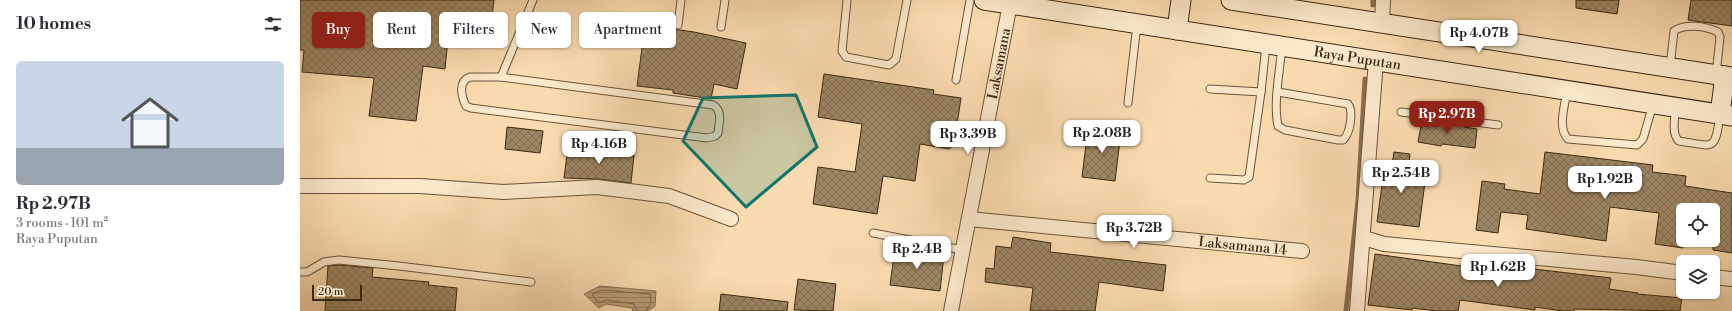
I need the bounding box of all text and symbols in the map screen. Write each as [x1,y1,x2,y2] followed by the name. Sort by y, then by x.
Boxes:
[312,12,365,48] chip: Buy
[373,12,431,48] chip: Rent
[439,12,508,48] chip: Filters
[516,12,571,48] chip: New
[579,12,676,48] chip: Apartment
[16,13,91,35] text: 10 homes
[262,13,284,35] icon: filters
[1438,20,1520,54] pin: Rp 4.07B
[1449,25,1509,41] text: Rp 4.07B
[984,26,1015,101] street label: Laksamana
[1312,43,1403,75] street label: Raya Puputan
[114,87,186,159] icon: home
[1406,101,1488,135] pin: Rp 2.97B
[1418,106,1476,122] text: Rp 2.97B
[1061,120,1143,154] pin: Rp 2.08B
[927,121,1009,155] pin: Rp 3.39B
[1072,125,1132,141] text: Rp 2.08B
[939,126,997,142] text: Rp 3.39B
[558,131,640,165] pin: Rp 4.16B
[571,136,627,152] text: Rp 4.16B
[1360,160,1442,194] pin: Rp 2.54B
[1372,165,1430,181] text: Rp 2.54B
[1564,166,1646,200] pin: Rp 1.92B
[1577,171,1633,187] text: Rp 1.92B
[16,193,91,215] text: Rp 2.97B
[1676,203,1720,299] map controls
[1676,203,1720,247] button: locate
[16,215,108,231] text: 3 rooms · 101 m²
[1093,215,1175,249] pin: Rp 3.72B
[1106,220,1162,236] text: Rp 3.72B
[16,231,98,247] text: Raya Puputan
[1197,233,1288,260] street label: Laksamana 14
[880,236,954,270] pin: Rp 2.4B
[892,241,942,257] text: Rp 2.4B
[1457,254,1539,288] pin: Rp 1.62B
[1676,255,1720,299] button: layers
[1470,259,1526,275] text: Rp 1.62B
[312,283,362,302] scale bar
[318,285,343,299] text: 20 m

